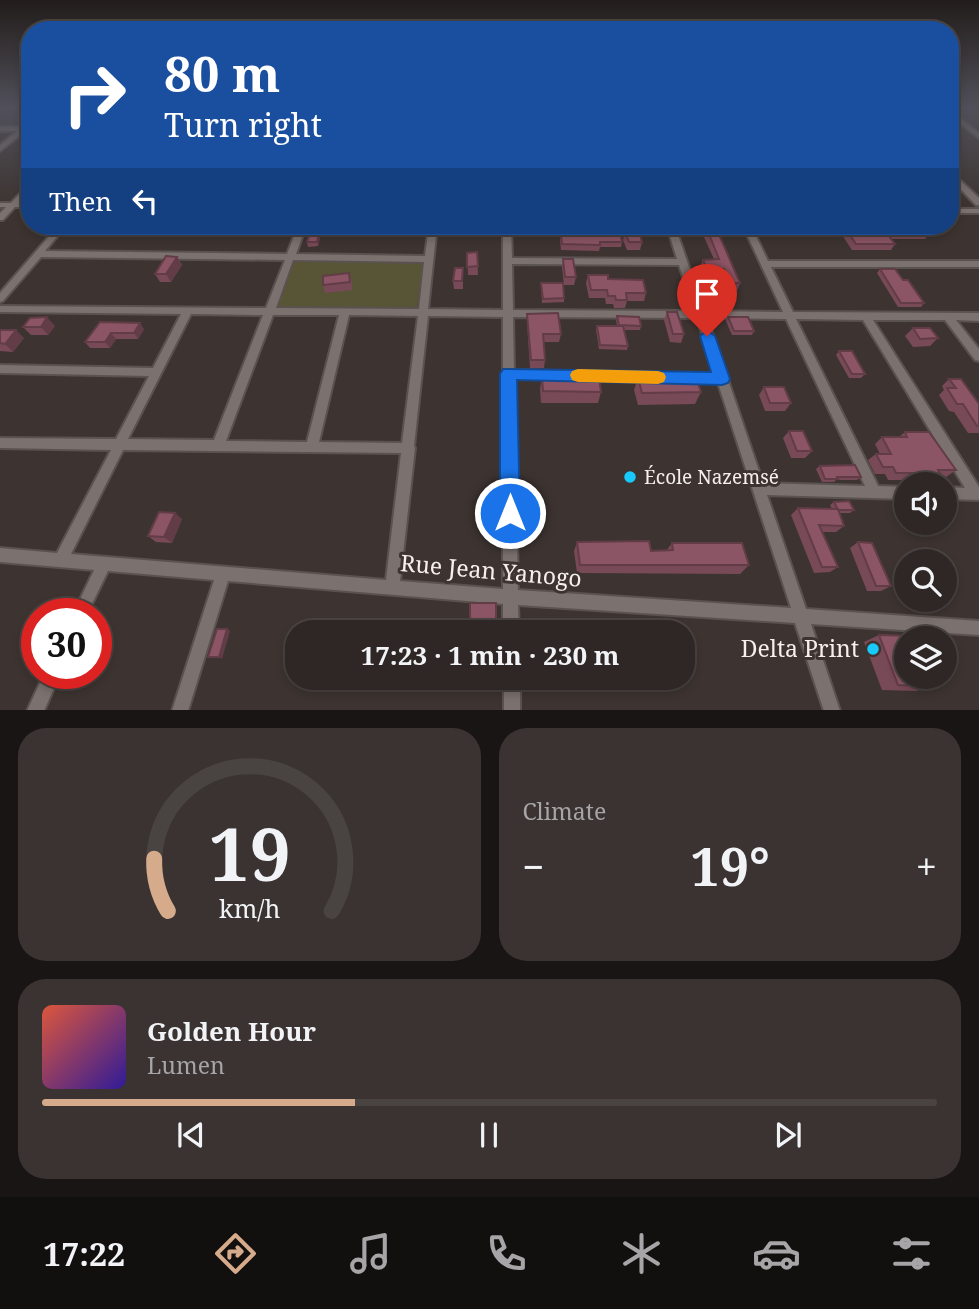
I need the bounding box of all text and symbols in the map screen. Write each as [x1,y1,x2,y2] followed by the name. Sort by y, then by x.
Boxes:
[164,40,280,106] text: 80 m
[49,49,140,140] icon: right
[164,103,322,146] text: Turn right
[126,182,164,220] icon: left
[49,183,112,219] text: Then
[677,264,737,336] pin
[688,275,726,313] icon: arrive
[644,464,779,490] place label: École Nazemsé
[622,469,638,485] marker: École Nazemsé
[894,472,957,689] map controls
[894,472,957,535] button: sound
[473,476,547,550] position arrow
[399,546,583,594] street label: Rue Jean Yanogo
[894,549,957,612] button: search
[21,598,112,689] speed limit sign: 30
[894,626,957,689] button: layers
[741,632,859,664] place label: Delta Print
[360,637,620,673] text: 17:23 · 1 min · 230 m
[865,641,881,657] marker: Delta Print
[523,795,606,827] text: Climate
[208,803,290,902] text: 19
[690,830,770,901] text: 19°
[523,840,545,892] text: −
[916,840,937,892] text: +
[219,890,280,924] text: km/h
[147,1013,316,1049] text: Golden Hour
[147,1049,225,1081] text: Lumen
[172,1116,210,1154] icon: previous
[470,1116,508,1154] icon: pause
[769,1116,807,1154] icon: next
[211,1229,260,1278] icon: directions
[346,1229,395,1278] icon: music
[482,1229,531,1278] icon: phone
[617,1229,666,1278] icon: climate
[752,1229,801,1278] icon: car
[887,1229,936,1278] icon: filters
[43,1232,125,1275] text: 17:22

